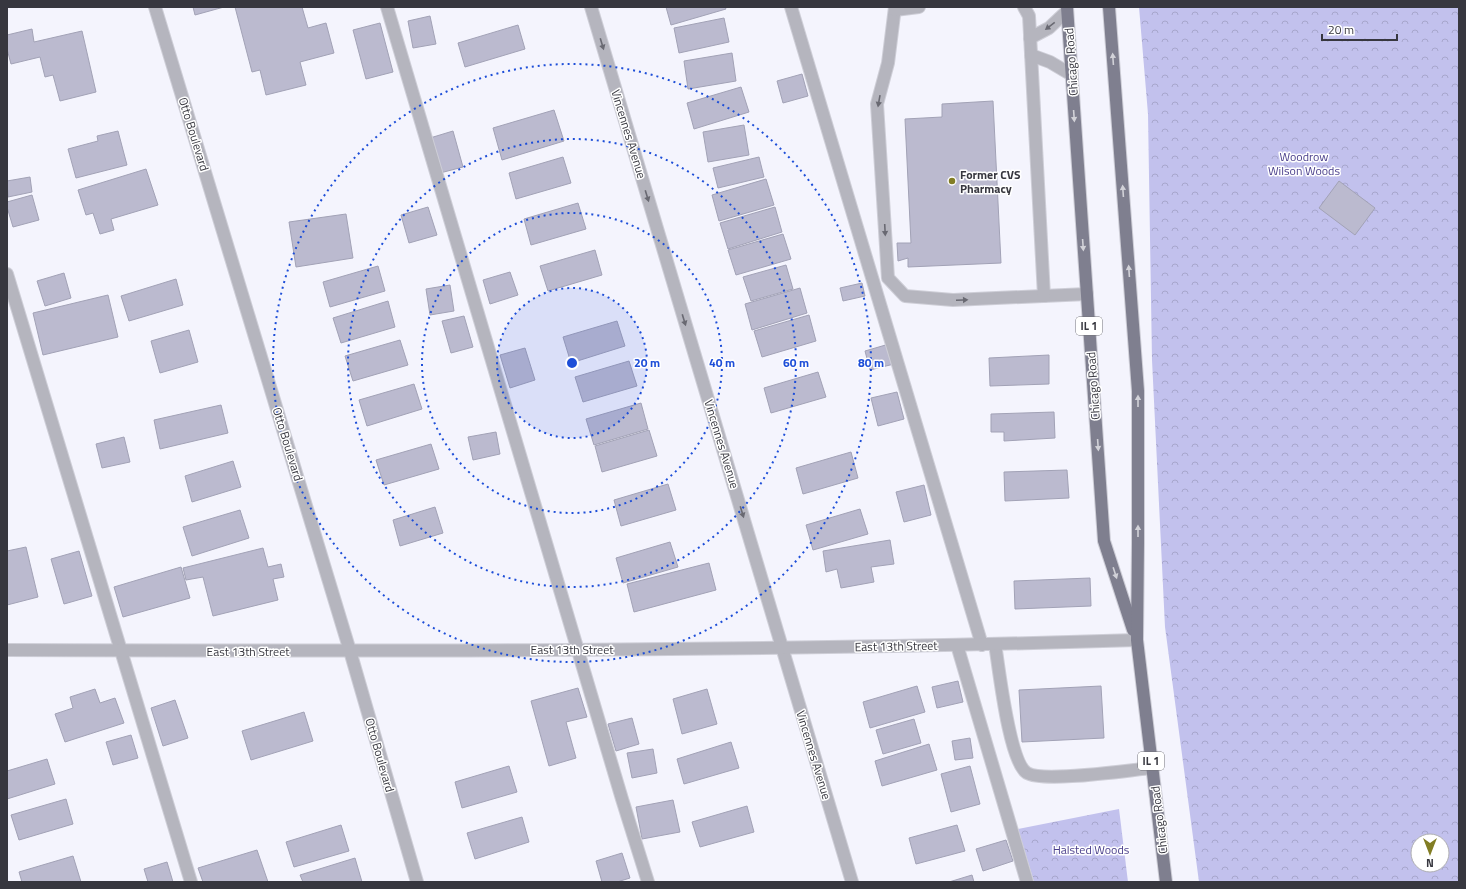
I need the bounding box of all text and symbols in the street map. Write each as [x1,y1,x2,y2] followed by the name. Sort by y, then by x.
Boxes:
[1322,16,1397,42] scale bar
[1328,20,1354,39] text: 20 m
[1044,22,1055,30] one-way arrow
[1059,27,1083,97] street label: Chicago Road
[599,39,605,51] one-way arrow
[1110,52,1117,65] one-way arrow
[606,87,652,181] street label: Vincennes Avenue
[876,94,882,107] one-way arrow
[174,95,214,173] street label: Otto Boulevard
[1071,110,1078,122] one-way arrow
[1268,147,1340,180] park label: Woodrow Wilson Woods
[960,165,1021,198] place label: Former CVS Pharmacy
[947,176,957,186] marker: Former CVS Pharmacy
[1119,185,1126,198] one-way arrow
[644,190,650,202] one-way arrow
[882,224,888,237] one-way arrow
[1080,239,1087,251] one-way arrow
[1125,265,1132,277] one-way arrow
[956,297,969,303] one-way arrow
[681,315,687,327] one-way arrow
[1076,317,1102,335] road number: IL 1
[1081,351,1105,421] street label: Chicago Road
[634,353,660,372] text: 20 m
[709,353,735,372] text: 40 m
[783,353,809,372] text: 60 m
[858,353,884,372] text: 80 m
[565,356,579,370] centre of rings
[1135,394,1141,407] one-way arrow
[699,397,745,491] street label: Vincennes Avenue
[268,405,308,483] street label: Otto Boulevard
[1094,439,1101,451] one-way arrow
[739,506,745,518] one-way arrow
[1135,524,1141,537] one-way arrow
[1112,567,1118,579] one-way arrow
[854,636,938,656] street label: East 13th Street
[531,640,614,659] street label: East 13th Street
[207,642,290,661] street label: East 13th Street
[791,708,837,802] street label: Vincennes Avenue
[360,716,400,794] street label: Otto Boulevard
[1138,752,1164,770] road number: IL 1
[1145,785,1173,855] street label: Chicago Road
[1410,833,1450,873] north arrow
[1053,840,1130,859] park label: Halsted Woods
[1426,855,1434,871] text: N

